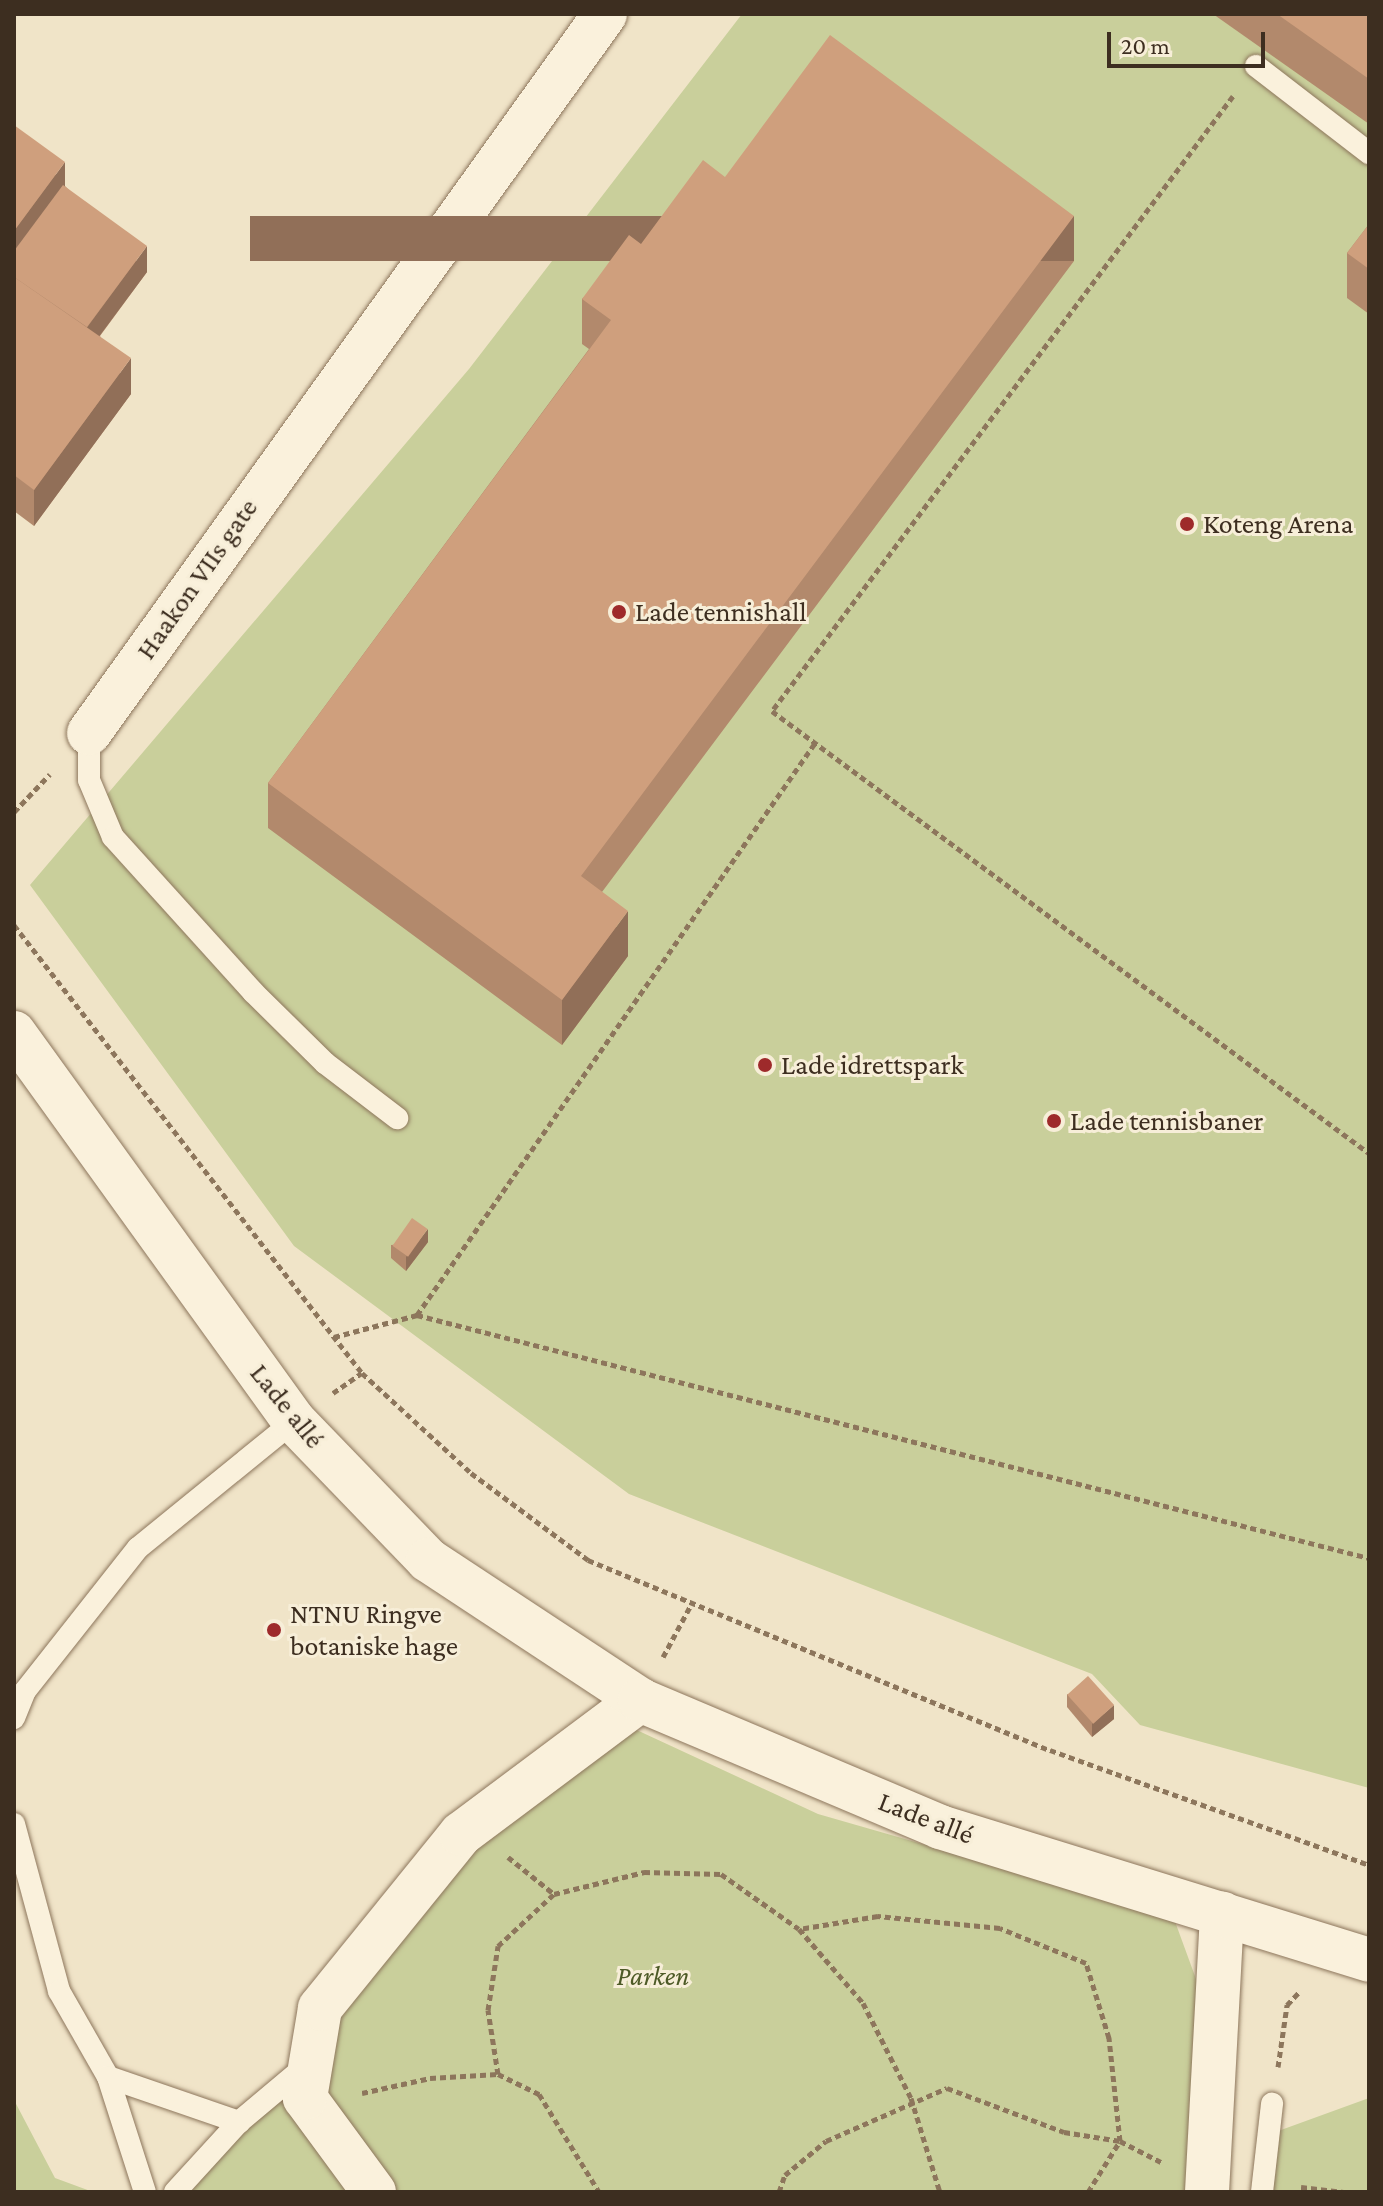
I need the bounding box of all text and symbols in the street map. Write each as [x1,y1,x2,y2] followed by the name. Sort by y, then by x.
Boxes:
[1111,16,1269,66] scale bar
[1121,32,1170,59] text: 20 m
[129,492,265,666] street label: Haakon VIIs gate
[1203,507,1353,541] place label: Koteng Arena
[1178,515,1196,533] marker: Koteng Arena
[635,595,807,629] place label: Lade tennishall
[610,603,628,621] marker: Lade tennishall
[781,1048,964,1082] place label: Lade idrettspark
[756,1056,774,1074] marker: Lade idrettspark
[1070,1104,1264,1138] place label: Lade tennisbaner
[1045,1112,1063,1130] marker: Lade tennisbaner
[243,1357,331,1455] street label: Lade allé
[290,1597,458,1663] place label: NTNU Ringve botaniske hage
[265,1621,283,1639] marker: NTNU Ringve botaniske hage
[874,1785,978,1851] street label: Lade allé
[616,1959,690,1993] park label: Parken

